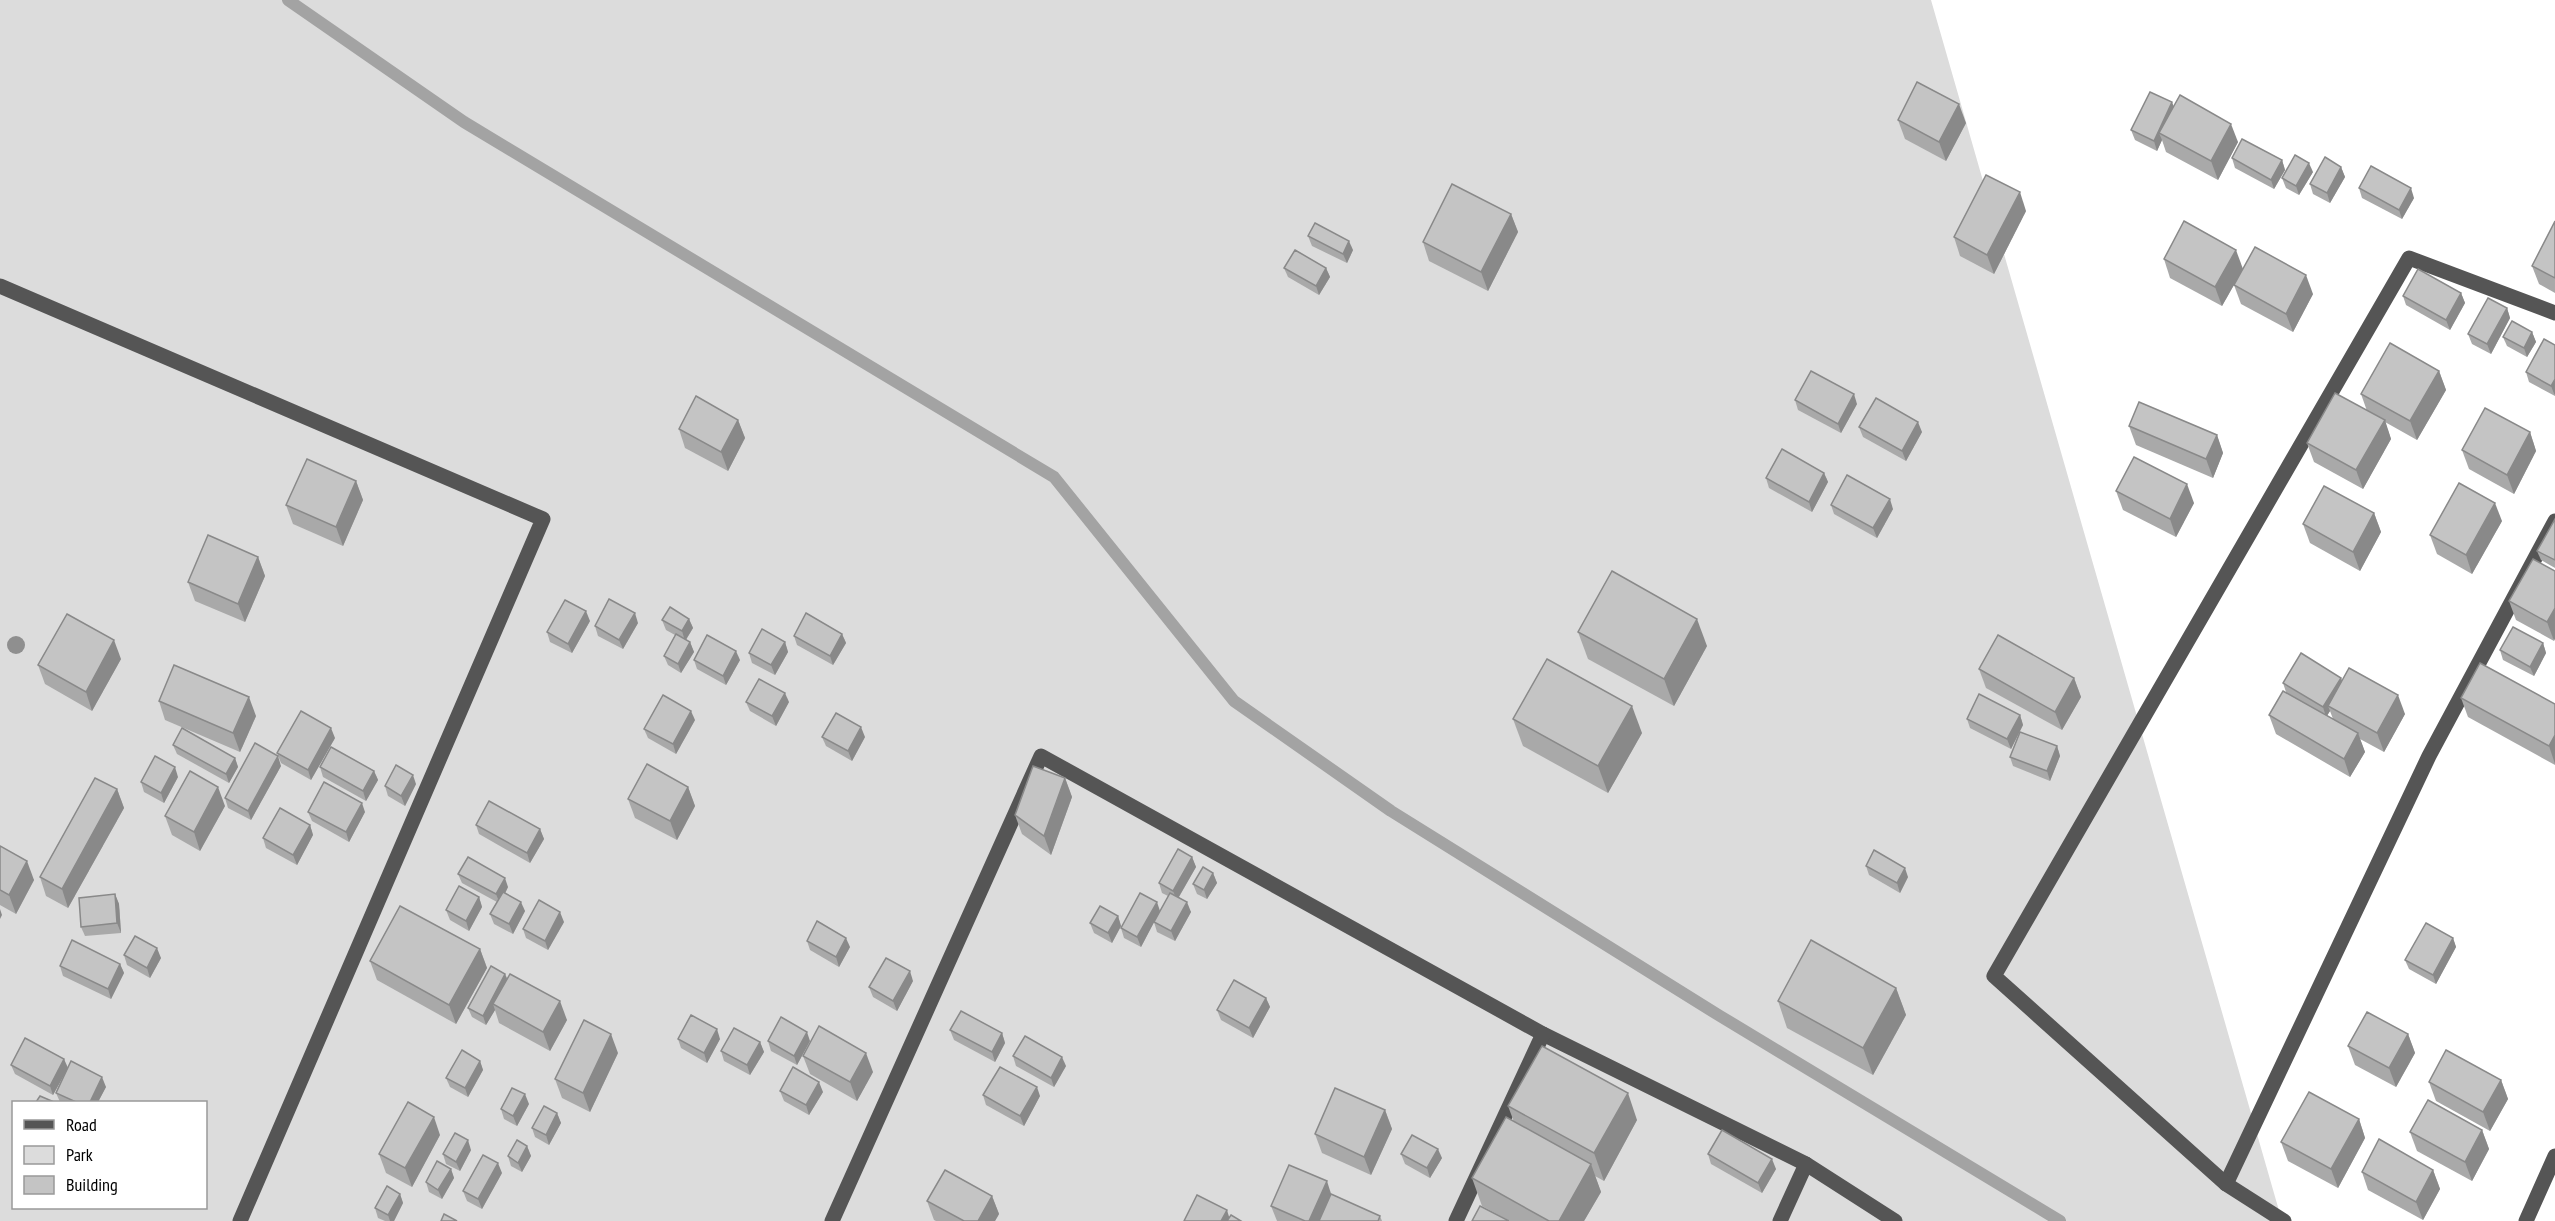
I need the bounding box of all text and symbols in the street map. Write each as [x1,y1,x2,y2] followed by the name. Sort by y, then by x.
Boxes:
[12,1101,207,1209] legend
[66,1113,97,1136] text: Road
[66,1143,93,1166] text: Park
[66,1173,118,1196] text: Building

